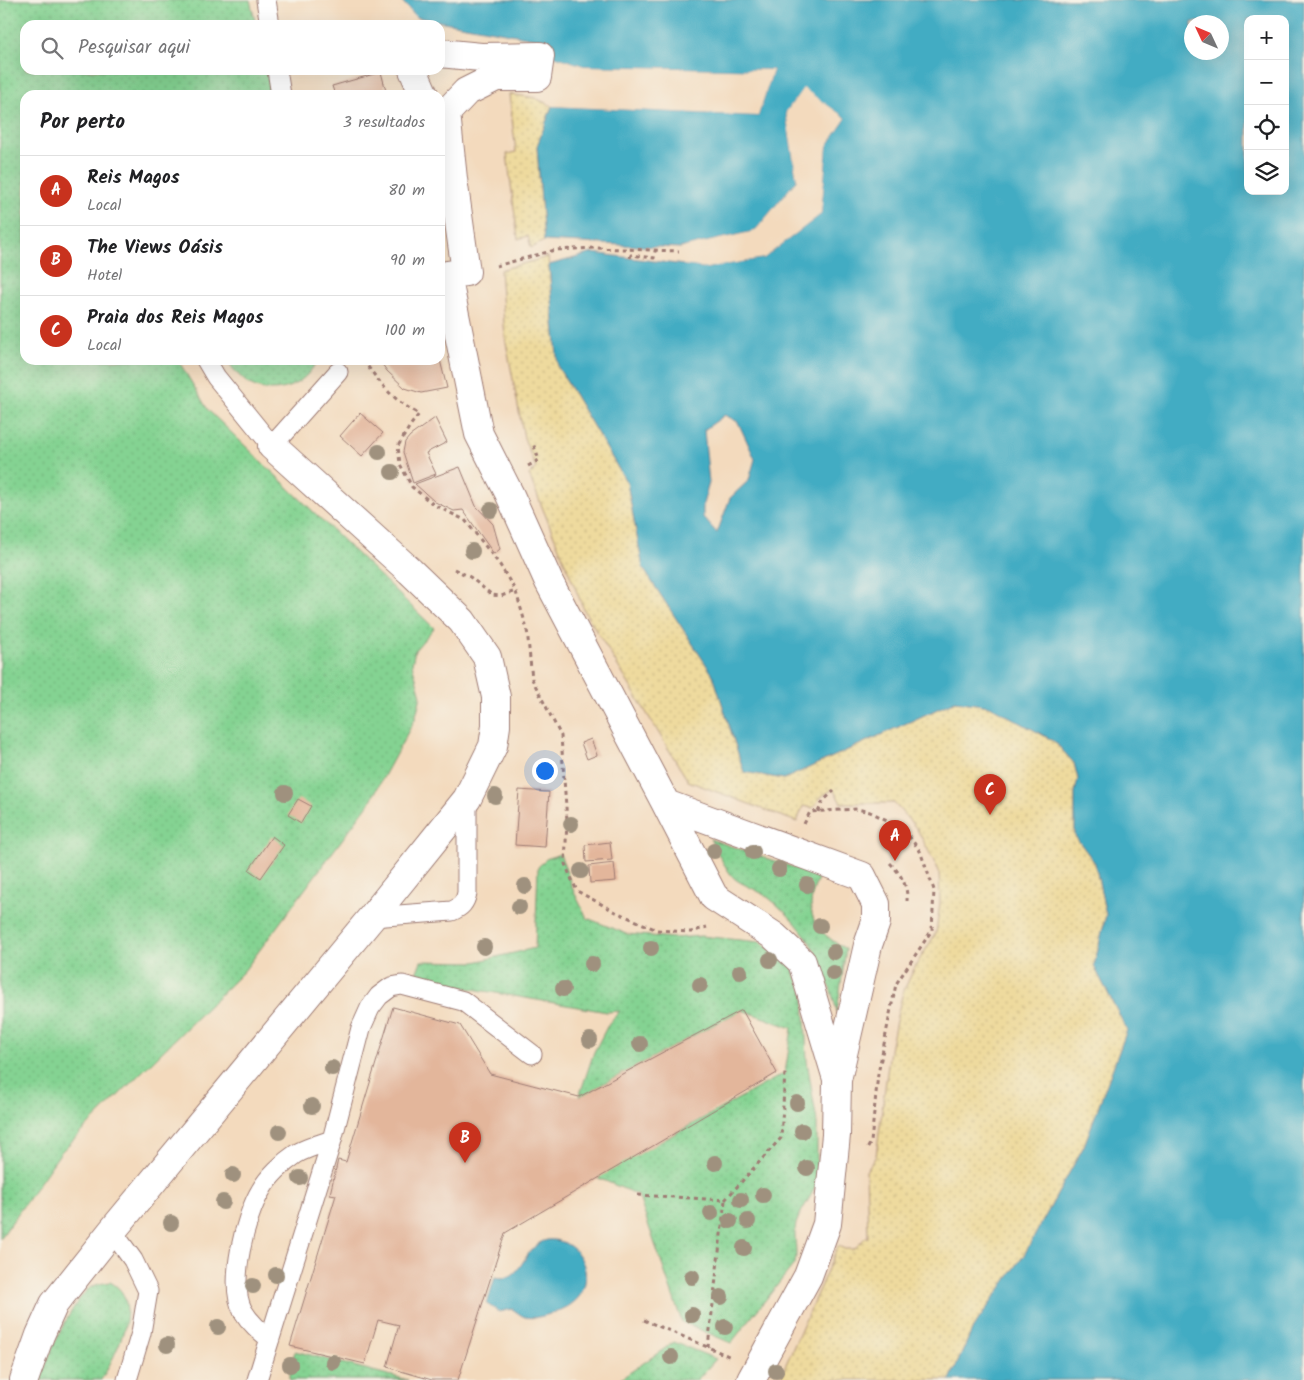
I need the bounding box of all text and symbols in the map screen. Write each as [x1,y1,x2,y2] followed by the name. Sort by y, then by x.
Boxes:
[1184,15,1229,60] north arrow
[1244,15,1289,195] map controls
[1244,15,1289,60] button: +
[20,20,445,75] search box
[78,33,190,63] text: Pesquisar aqui
[38,34,66,62] icon: search
[1244,60,1289,105] button: −
[1244,105,1289,150] button: locate
[40,106,125,139] text: Por perto
[343,110,425,135] text: 3 resultados
[1244,150,1289,195] button: layers
[87,163,180,193] text: Reis Magos
[51,178,61,203] text: A
[388,178,425,203] text: 80 m
[87,193,122,218] text: Local
[87,233,223,263] text: The Views Oásis
[51,248,61,273] text: B
[390,248,425,273] text: 90 m
[87,263,122,288] text: Hotel
[87,303,264,333] text: Praia dos Reis Magos
[51,318,61,343] text: C
[385,318,425,343] text: 100 m
[87,333,122,358] text: Local
[532,758,558,784] your location
[974,774,1006,815] pin: C
[879,820,911,861] pin: A
[449,1122,481,1163] pin: B

